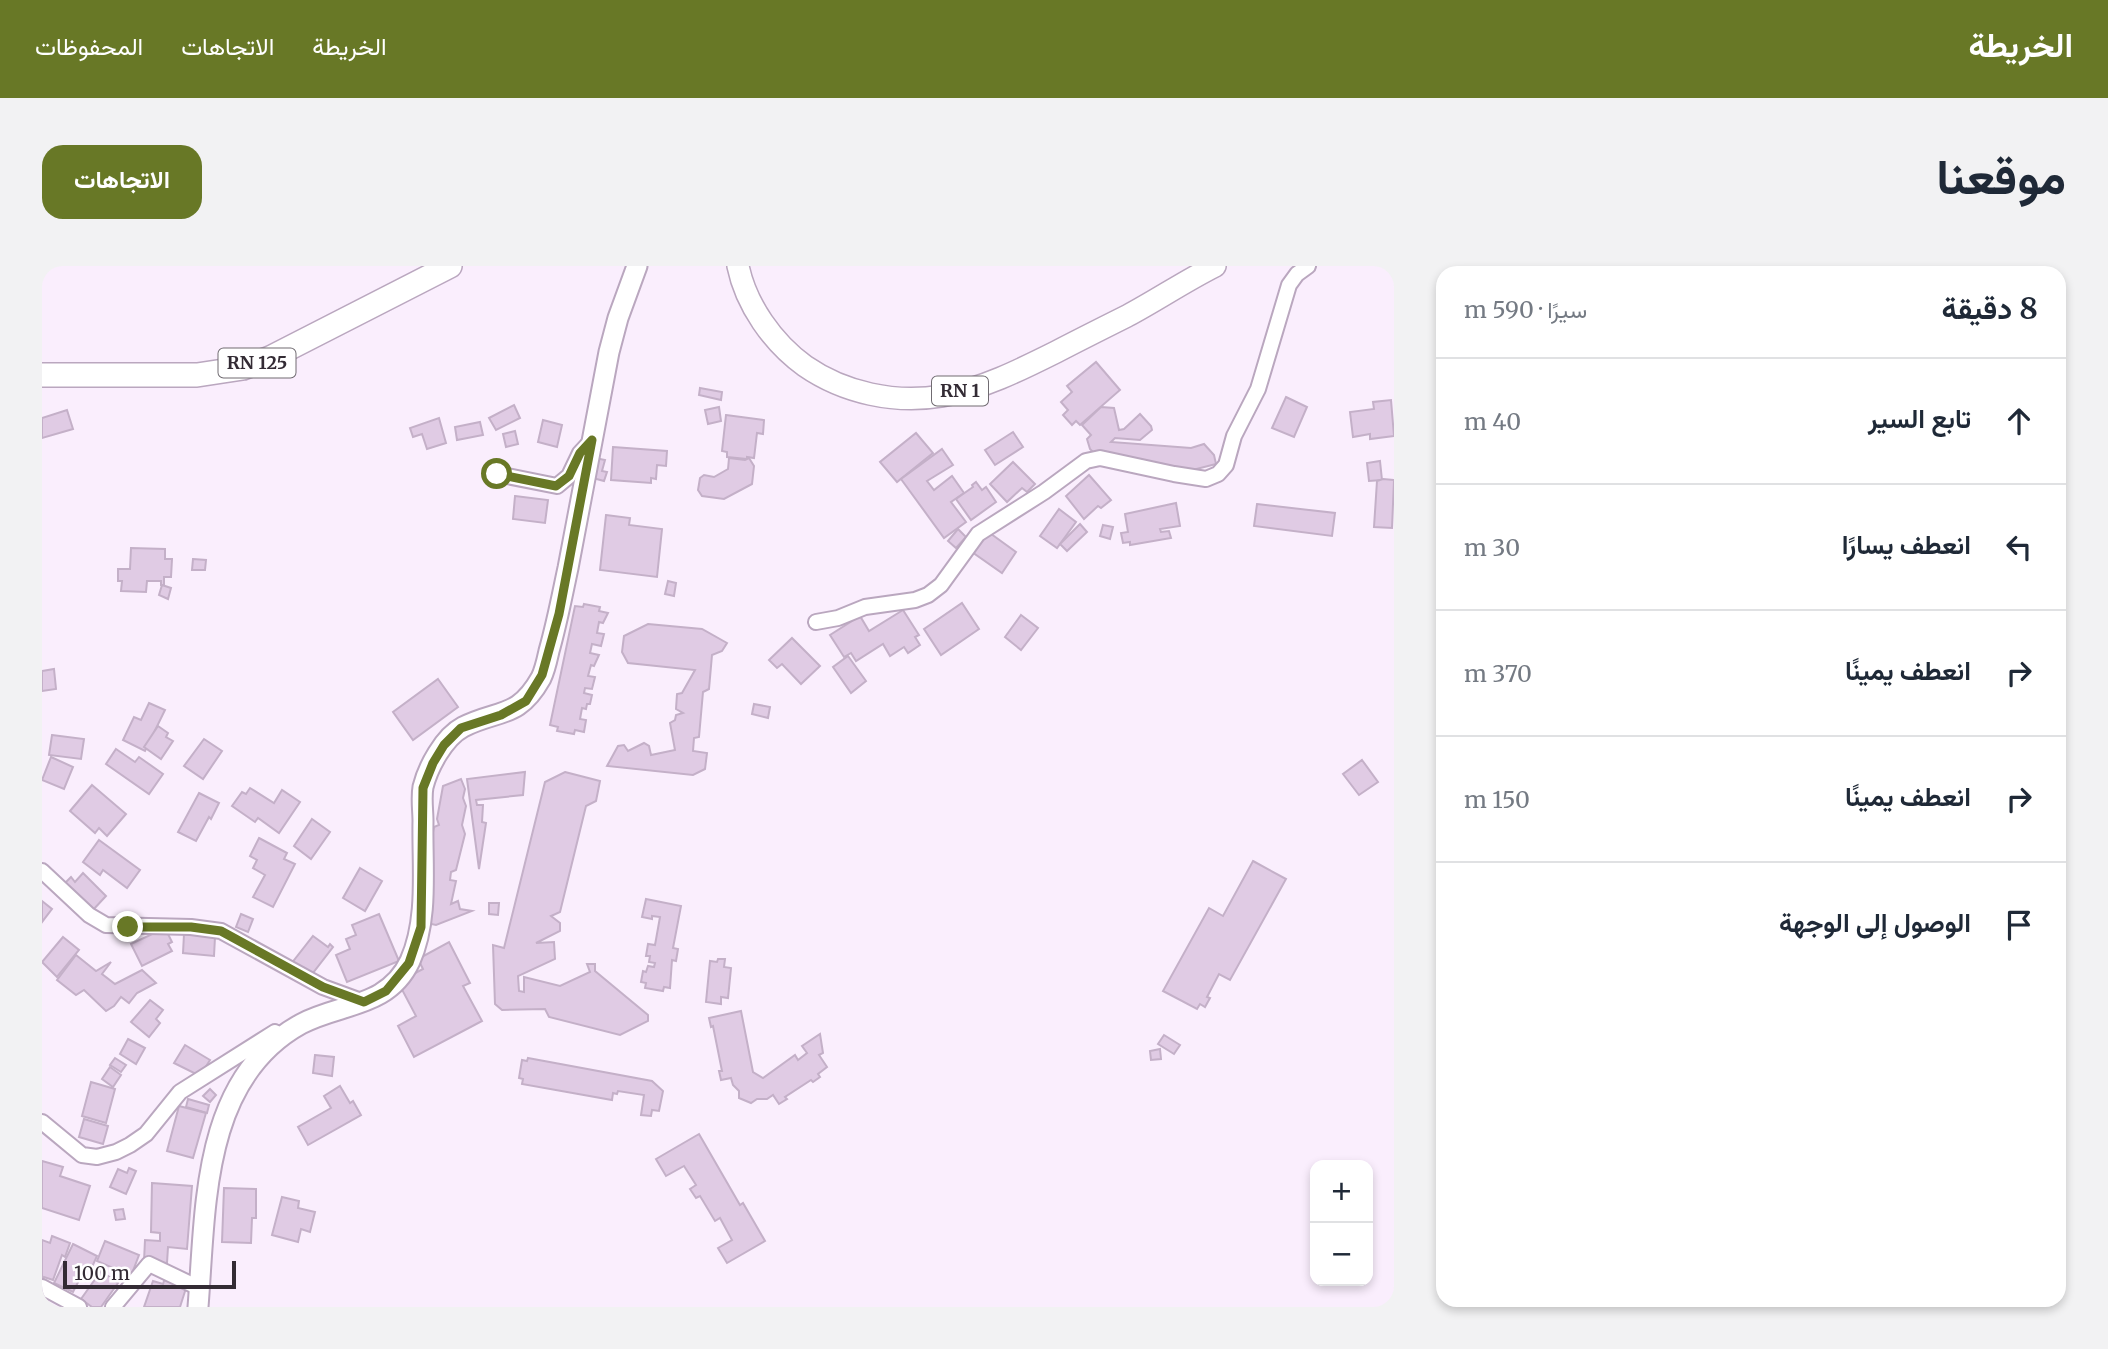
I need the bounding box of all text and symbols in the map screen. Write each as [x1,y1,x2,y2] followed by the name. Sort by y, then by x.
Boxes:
[1969,25,2073,66] text: الخريطة
[35,31,143,62] text: المحفوظات
[181,31,274,62] text: الاتجاهات
[312,31,387,62] text: الخريطة
[42,145,202,219] button: الاتجاهات
[1936,146,2066,207] text: موقعنا
[1941,289,2038,327] text: 8 دقيقة
[1464,295,1587,324] text: سيرًا · 590 m
[218,348,296,378] road number: RN 125
[932,376,988,406] road number: RN 1
[1868,402,1971,435] text: تابع السير
[2000,402,2038,440] icon: ahead
[1464,407,1521,436] text: 40 m
[481,458,512,489] route start
[1842,528,1971,561] text: انعطف يسارًا
[2000,528,2038,566] icon: left
[1464,533,1520,562] text: 30 m
[1845,654,1971,687] text: انعطف يمينًا
[2000,654,2038,692] icon: right
[1464,659,1532,688] text: 370 m
[1845,780,1971,813] text: انعطف يمينًا
[2000,780,2038,818] icon: right
[1464,785,1530,814] text: 150 m
[1779,906,1971,939] text: الوصول إلى الوجهة
[2000,906,2038,944] icon: arrive
[112,911,143,942] route end
[1310,1160,1373,1286] map controls
[1310,1160,1373,1223] button: +
[1310,1223,1373,1286] button: −
[63,1258,236,1290] scale bar
[74,1261,130,1285] text: 100 m

